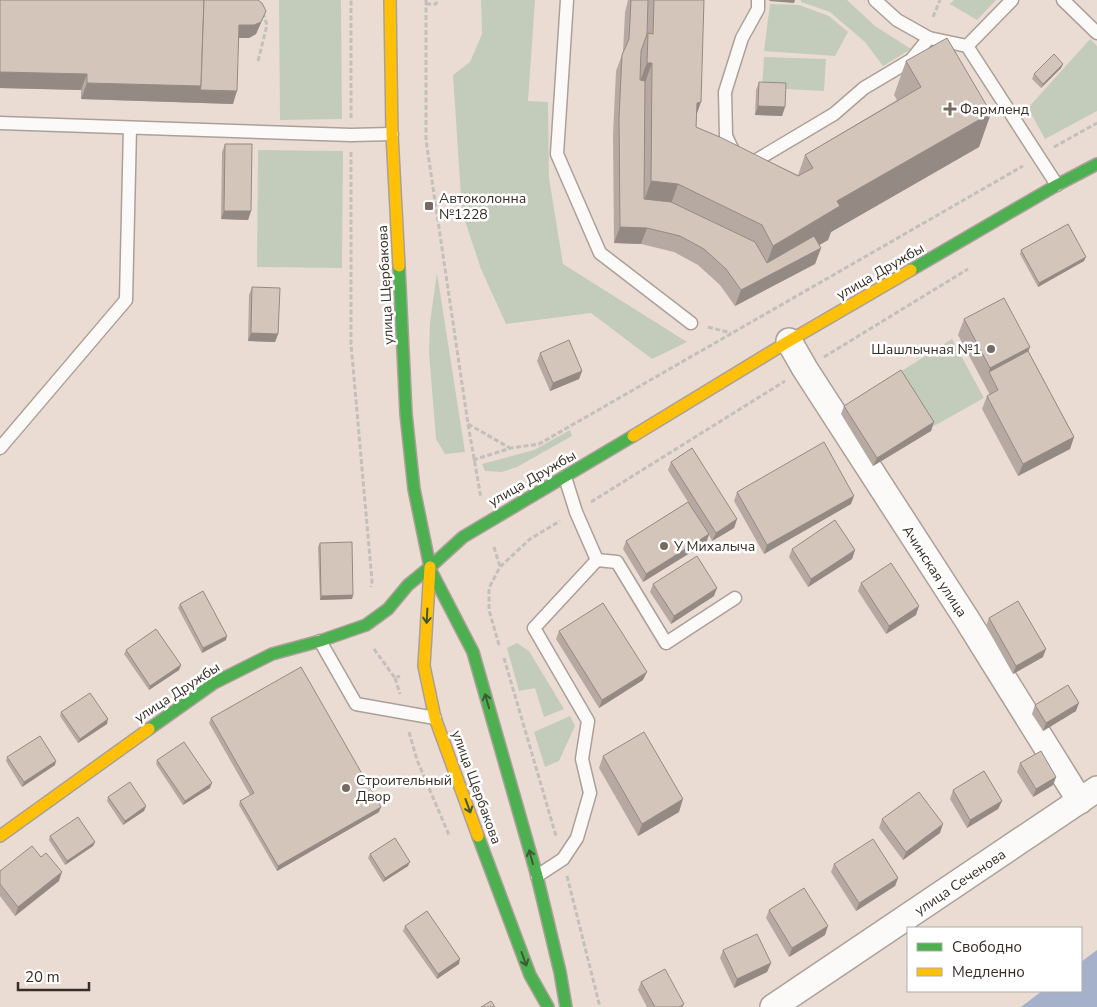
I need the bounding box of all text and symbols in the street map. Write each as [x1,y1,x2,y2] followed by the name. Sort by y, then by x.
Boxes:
[960,100,1029,119] place label: Фармленд
[944,103,956,115] marker: Фармленд
[439,189,526,224] place label: Автоколонна №1228
[423,200,435,212] marker: Автоколонна №1228
[373,225,398,345] street label: улица Щербакова
[833,239,928,304] street label: улица Дружбы
[871,340,981,359] place label: Шашлычная №1
[985,343,997,355] marker: Шашлычная №1
[485,446,580,511] street label: улица Дружбы
[898,522,971,621] street label: Ачинская улица
[673,537,755,556] place label: У Михалыча
[658,540,670,552] marker: У Михалыча
[422,608,431,624] one-way arrow
[131,658,224,727] street label: улица Дружбы
[482,693,492,709] one-way arrow
[447,728,506,847] street label: улица Щербакова
[356,771,452,806] place label: Строительный Двор
[340,782,352,794] marker: Строительный Двор
[464,798,473,814] one-way arrow
[911,845,1010,920] street label: улица Сеченова
[526,850,536,866] one-way arrow
[907,927,1082,992] legend
[952,937,1022,957] text: Свободно
[520,951,529,966] one-way arrow
[18,960,89,992] scale bar
[952,962,1025,982] text: Медленно
[25,967,60,987] text: 20 m

